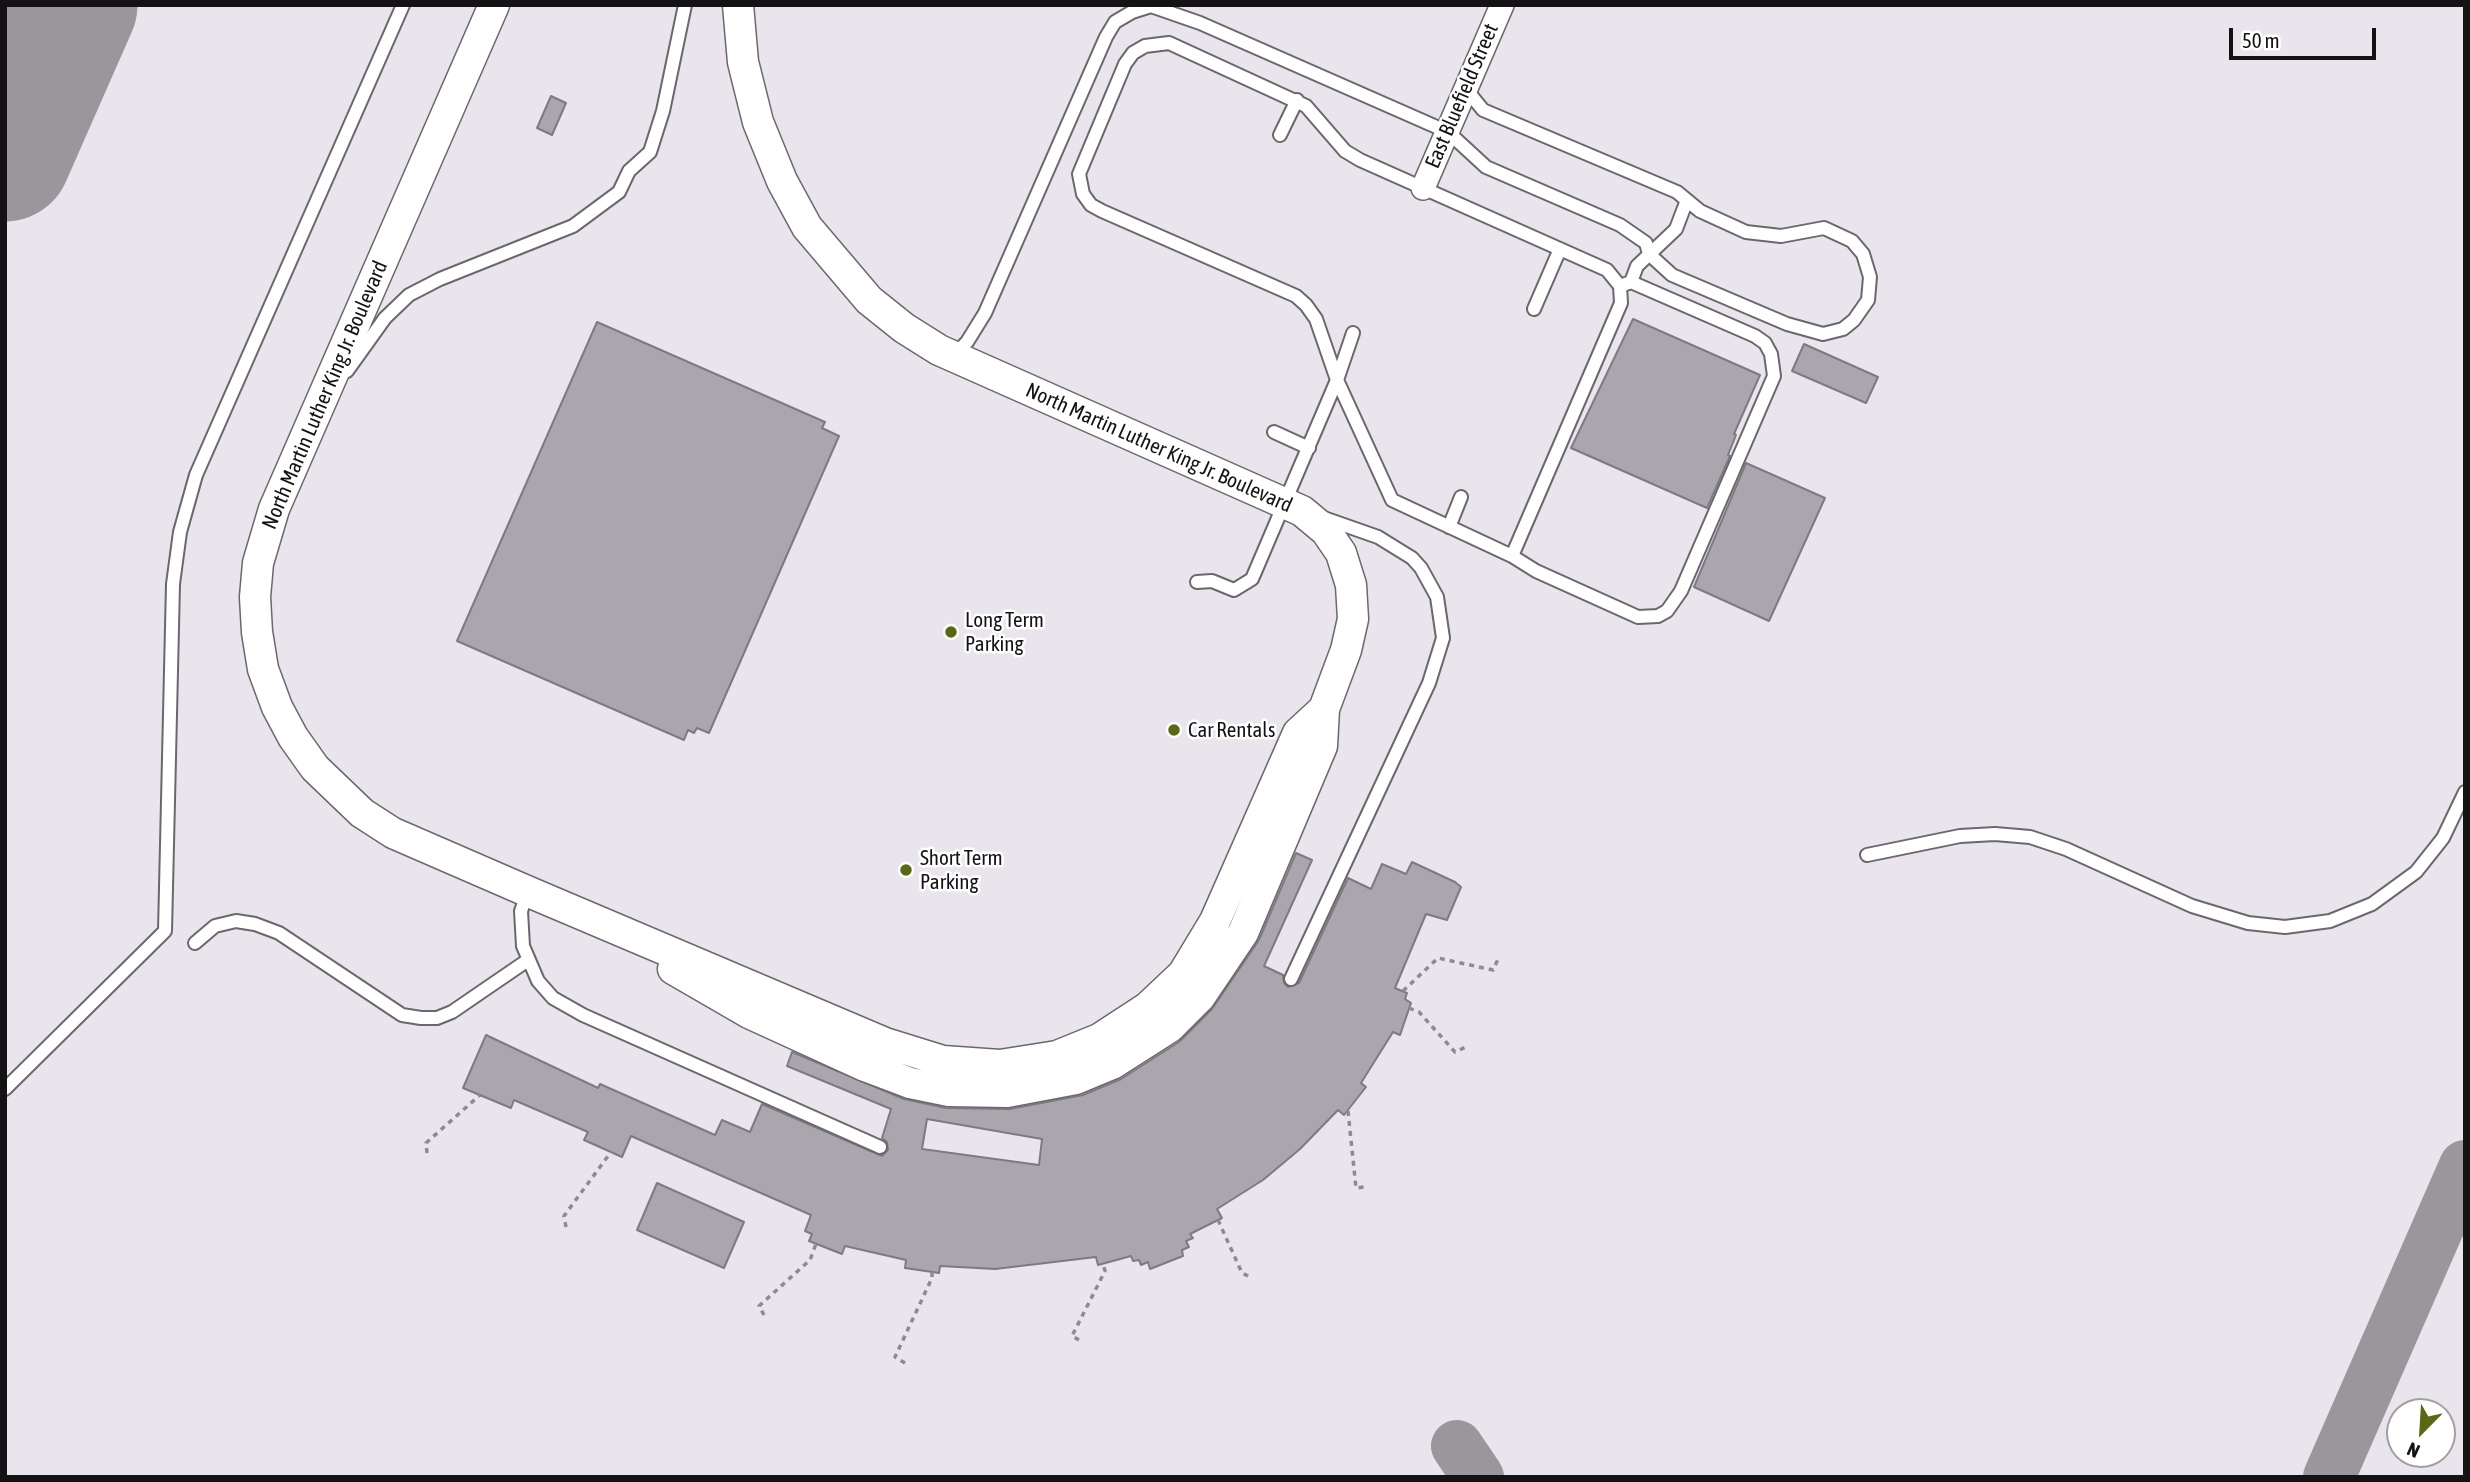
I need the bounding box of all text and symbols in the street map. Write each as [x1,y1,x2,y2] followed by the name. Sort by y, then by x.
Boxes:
[2232,14,2379,58] scale bar
[1420,20,1504,172] street label: East Bluefield Street
[2242,28,2280,52] text: 50 m
[257,257,393,533] street label: North Martin Luther King Jr. Boulevard
[1022,378,1296,518] street label: North Martin Luther King Jr. Boulevard
[965,607,1044,657] place label: Long Term Parking
[943,624,959,640] marker: Long Term Parking
[1188,717,1275,743] place label: Car Rentals
[1166,722,1182,738] marker: Car Rentals
[920,845,1003,895] place label: Short Term Parking
[898,862,914,878] marker: Short Term Parking
[2386,1398,2456,1468] north arrow
[2404,1438,2423,1463] text: N

